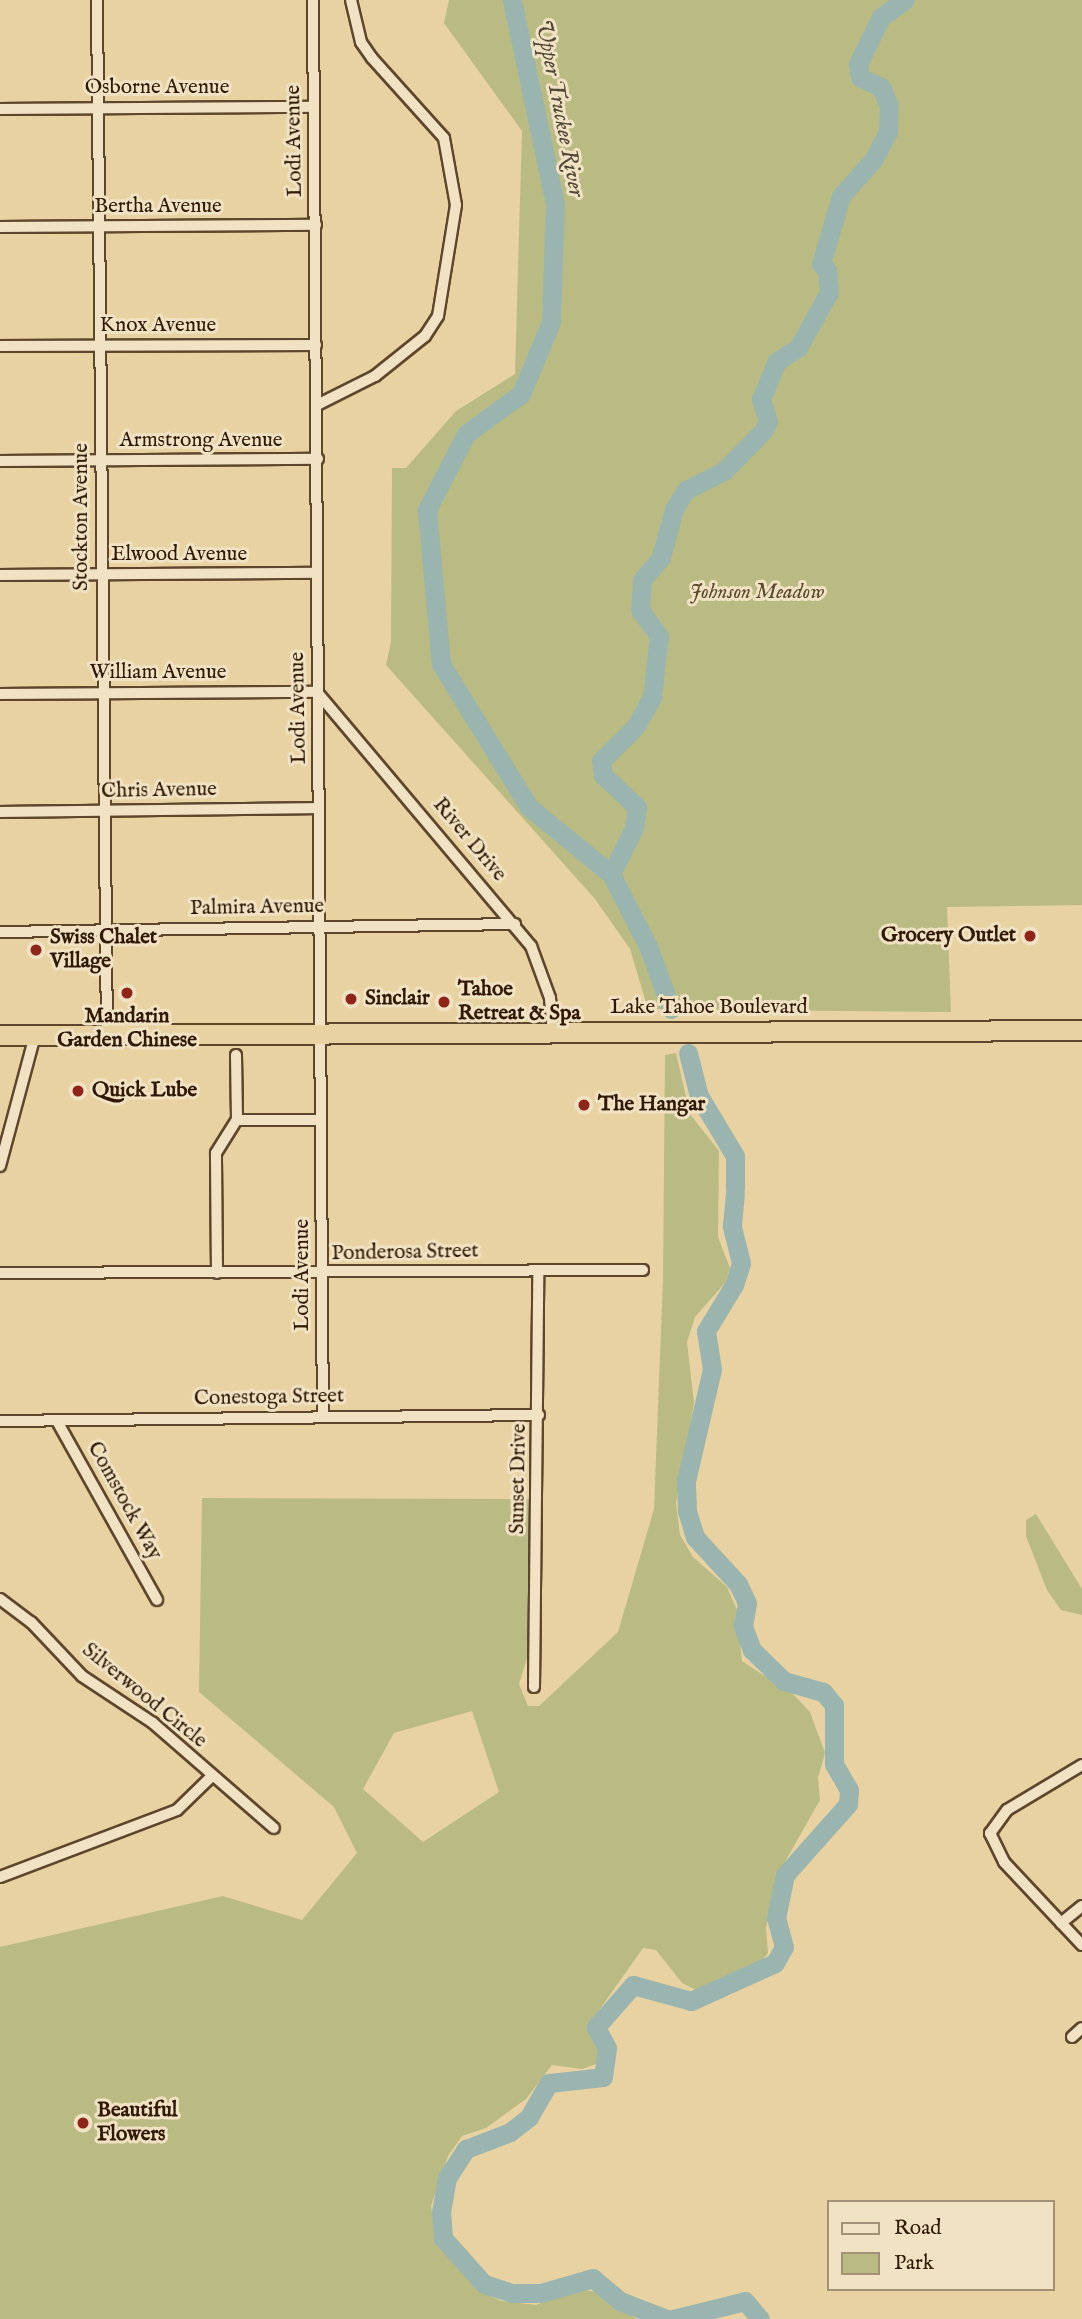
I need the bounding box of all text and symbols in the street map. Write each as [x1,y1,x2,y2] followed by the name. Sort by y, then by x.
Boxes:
[528,17,590,199] water label: Upper Truckee River
[85,75,229,101] street label: Osborne Avenue
[281,85,309,197] street label: Lodi Avenue
[94,194,222,220] street label: Bertha Avenue
[100,313,216,339] street label: Knox Avenue
[119,428,283,454] street label: Armstrong Avenue
[69,443,95,591] street label: Stockton Avenue
[111,542,247,568] street label: Elwood Avenue
[690,580,824,606] park label: Johnson Meadow
[285,652,313,764] street label: Lodi Avenue
[90,660,226,686] street label: William Avenue
[101,777,217,805] street label: Chris Avenue
[427,793,511,887] street label: River Drive
[190,894,324,922] street label: Palmira Avenue
[881,923,1016,949] place label: Grocery Outlet
[50,925,157,975] place label: Swiss Chalet Village
[1022,928,1038,944] marker: Grocery Outlet
[28,942,44,958] marker: Swiss Chalet Village
[458,977,581,1027] place label: Tahoe Retreat & Spa
[119,985,135,1001] marker: Mandarin Garden Chinese
[365,986,430,1012] place label: Sinclair
[343,991,359,1007] marker: Sinclair
[436,994,452,1010] marker: Tahoe Retreat & Spa
[610,995,808,1021] street label: Lake Tahoe Boulevard
[57,1004,197,1054] place label: Mandarin Garden Chinese
[92,1078,197,1104] place label: Quick Lube
[70,1083,86,1099] marker: Quick Lube
[598,1092,705,1118] place label: The Hangar
[576,1097,592,1113] marker: The Hangar
[290,1219,316,1331] street label: Lodi Avenue
[331,1239,479,1267] street label: Ponderosa Street
[194,1384,344,1412] street label: Conestoga Street
[505,1424,533,1534] street label: Sunset Drive
[81,1438,167,1564] street label: Comstock Way
[77,1638,211,1754] street label: Silverwood Circle
[97,2098,178,2148] place label: Beautiful Flowers
[75,2115,91,2131] marker: Beautiful Flowers
[827,2200,1054,2291] legend
[894,2215,941,2242] text: Road
[894,2250,934,2277] text: Park

